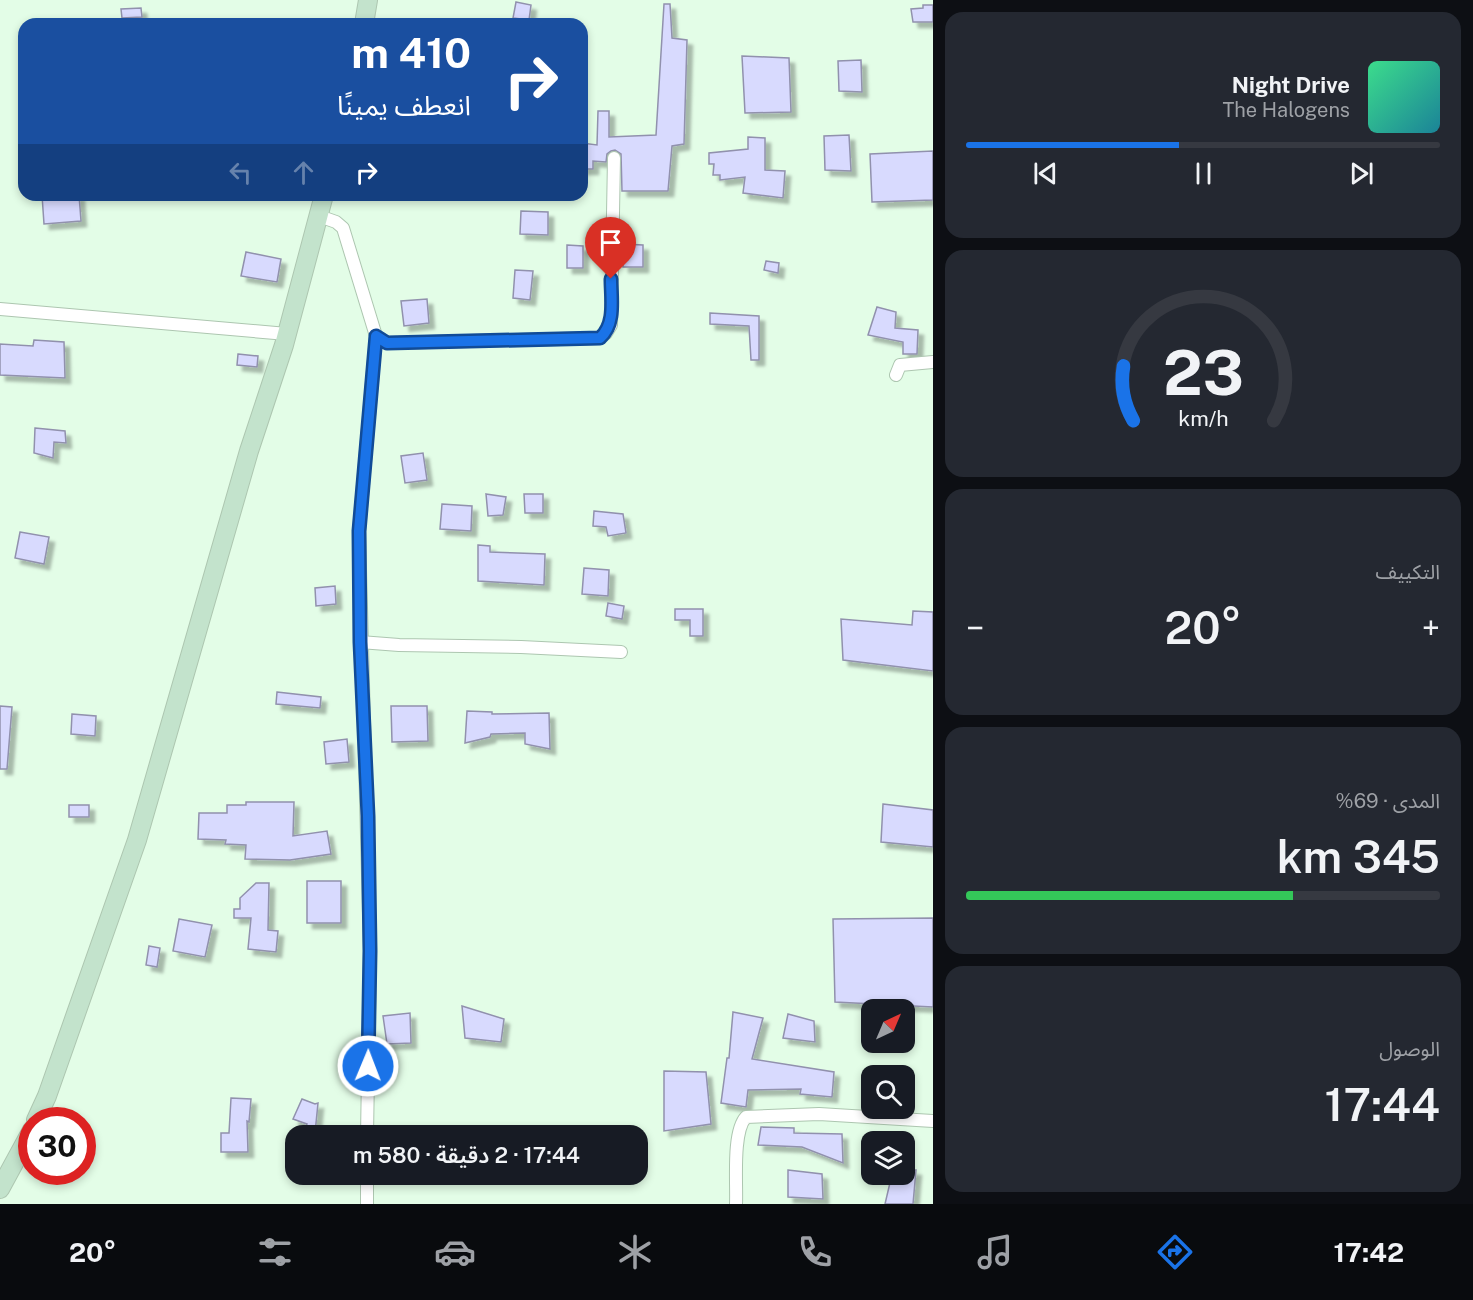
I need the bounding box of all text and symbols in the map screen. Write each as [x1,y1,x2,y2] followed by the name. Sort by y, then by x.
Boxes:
[351,28,471,77] text: 410 m
[492,42,570,120] icon: right
[1232,72,1350,98] text: Night Drive
[337,89,471,121] text: انعطف يمينًا
[1222,98,1350,122] text: The Halogens
[224,156,257,189] icon: left
[287,156,320,189] icon: ahead
[350,156,383,189] icon: right
[1029,157,1062,190] icon: previous
[1187,157,1220,190] icon: pause
[1345,157,1378,190] icon: next
[585,217,636,279] pin
[594,226,627,259] icon: arrive
[1162,336,1244,409] text: 23
[1178,406,1228,431] text: km/h
[1376,560,1440,584] text: التكييف
[1164,601,1242,654] text: 20°
[966,609,984,647] text: −
[1422,609,1440,647] text: +
[1336,789,1440,813] text: المدى · 69%
[1277,830,1440,883] text: 345 km
[861,999,915,1053] north arrow
[861,999,915,1185] map controls
[336,1034,400,1098] position arrow
[1379,1037,1440,1061] text: الوصول
[861,1065,915,1119] button: search
[1325,1078,1440,1131] text: 17:44
[18,1107,96,1185] speed limit sign: 30
[861,1131,915,1185] button: layers
[353,1142,580,1168] text: 17:44 · 2 دقيقة · 580 m
[254,1231,296,1273] icon: filters
[434,1231,476,1273] icon: car
[614,1231,656,1273] icon: climate
[794,1231,836,1273] icon: phone
[974,1231,1016,1273] icon: music
[1154,1231,1196,1273] icon: directions
[69,1236,116,1268] text: 20°
[1334,1236,1404,1268] text: 17:42

